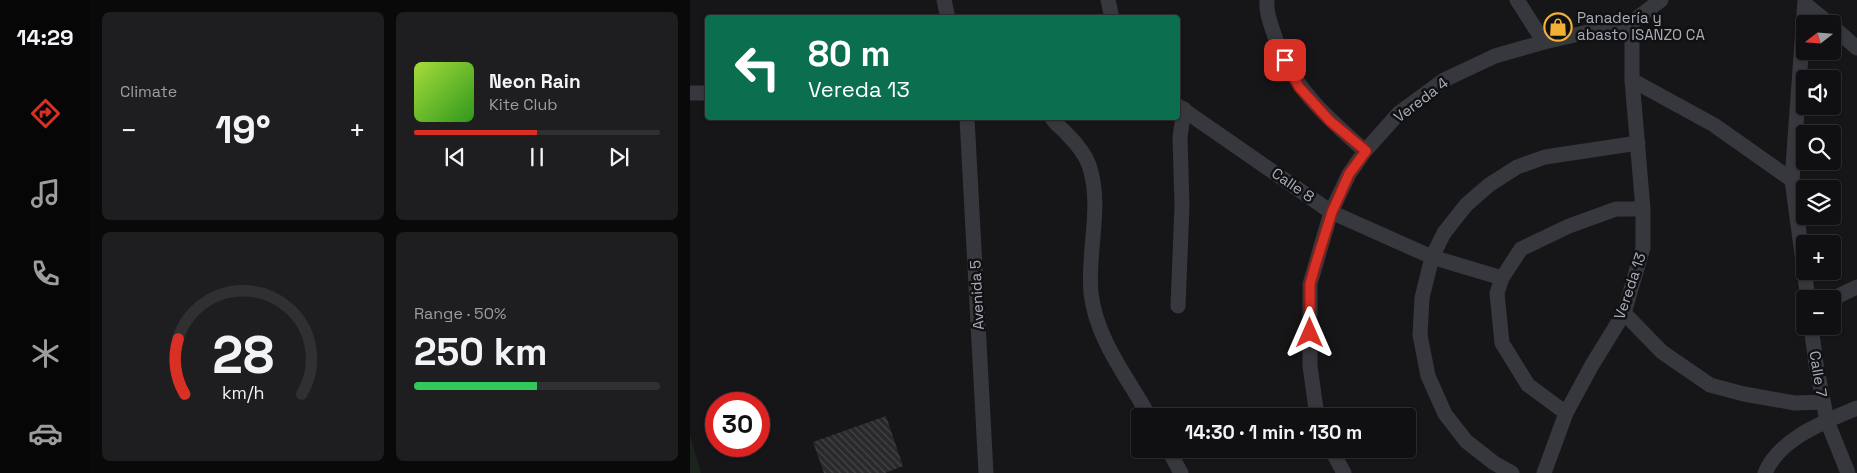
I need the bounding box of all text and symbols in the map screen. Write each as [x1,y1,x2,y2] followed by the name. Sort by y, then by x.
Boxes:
[1577,8,1705,44] place label: Panadería y abasto ISANZO CA
[1543,12,1573,42] shop icon: Panadería y abasto ISANZO CA
[1796,15,1841,60] north arrow
[1796,15,1841,335] map controls
[16,23,74,51] text: 14:29
[808,32,890,76] text: 80 m
[725,35,790,100] icon: left
[1264,39,1306,81] pin
[1271,46,1299,74] icon: arrive
[489,69,581,94] text: Neon Rain
[1796,70,1841,115] button: sound
[1390,73,1452,126] street label: Vereda 4
[808,75,910,103] text: Vereda 13
[120,81,177,102] text: Climate
[489,94,558,115] text: Kite Club
[28,96,63,131] icon: directions
[215,106,271,154] text: 19°
[120,112,137,148] text: −
[349,112,366,148] text: +
[1796,125,1841,170] button: search
[441,143,469,171] icon: previous
[523,143,551,171] icon: pause
[605,143,633,171] icon: next
[1268,163,1318,206] street label: Calle 8
[28,176,63,211] icon: music
[1796,180,1841,225] button: layers
[1796,235,1841,280] button: +
[1609,250,1650,322] street label: Vereda 13
[28,256,63,291] icon: phone
[965,260,988,330] street label: Avenida 5
[1796,290,1841,335] button: −
[414,303,506,324] text: Range · 50%
[1283,306,1335,358] position arrow
[212,322,274,388] text: 28
[414,328,548,376] text: 250 km
[28,336,63,371] icon: climate
[1805,349,1832,399] street label: Calle 7
[222,381,264,404] text: km/h
[705,392,770,457] speed limit sign: 30
[28,416,63,451] icon: car
[1185,420,1362,445] text: 14:30 · 1 min · 130 m

